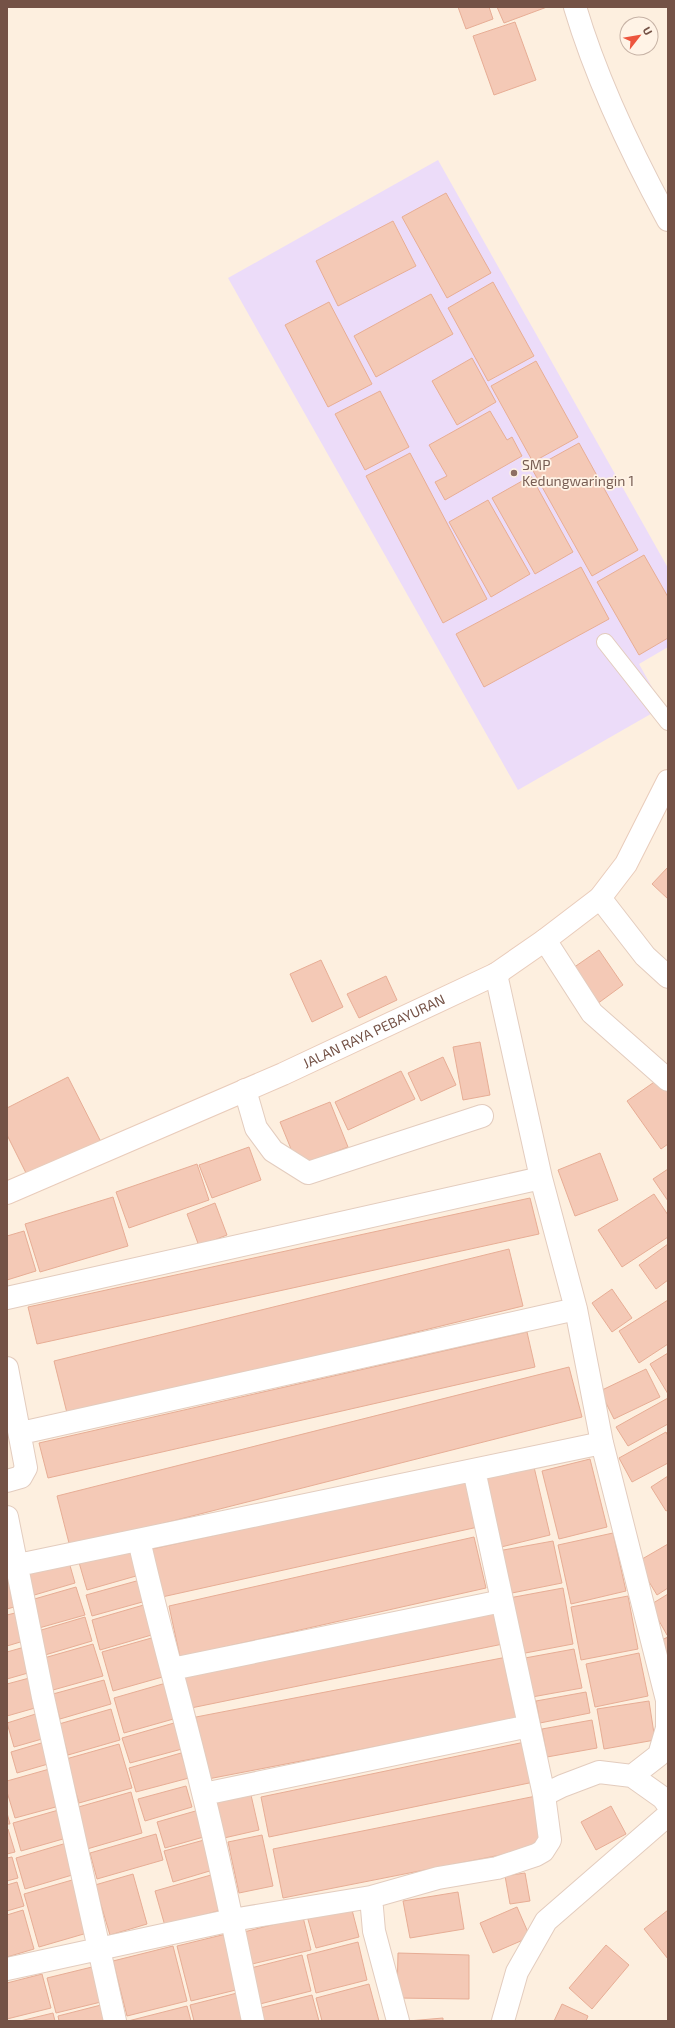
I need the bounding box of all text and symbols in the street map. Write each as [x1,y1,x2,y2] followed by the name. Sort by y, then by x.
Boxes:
[619,16,659,56] north arrow
[640,24,656,37] text: U
[522,456,634,489] place label: SMP Kedungwaringin 1
[509,468,519,478] marker: SMP Kedungwaringin 1
[300,990,447,1071] street label: JALAN RAYA PEBAYURAN

